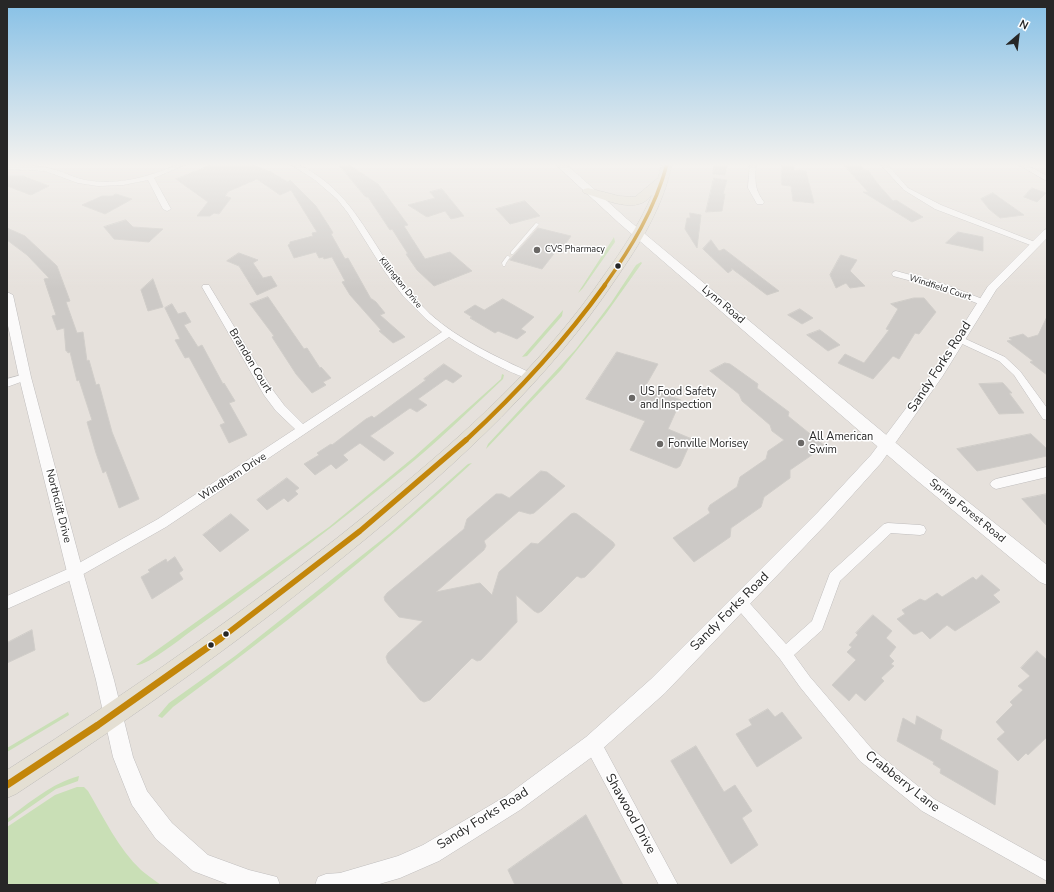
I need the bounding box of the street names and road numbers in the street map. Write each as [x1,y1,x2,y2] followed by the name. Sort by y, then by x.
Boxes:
[376,255,424,311] street label: Killington Drive
[908,273,972,303] street label: Windfield Court
[699,283,747,327] street label: Lynn Road
[905,319,975,415] street label: Sandy Forks Road
[226,327,274,395] street label: Brandon Court
[197,450,269,504] street label: Windham Drive
[42,468,74,544] street label: Northclift Drive
[926,476,1008,546] street label: Spring Forest Road
[687,569,773,655] street label: Sandy Forks Road
[862,748,942,816] street label: Crabberry Lane
[602,771,658,857] street label: Shawood Drive
[434,785,532,853] street label: Sandy Forks Road

